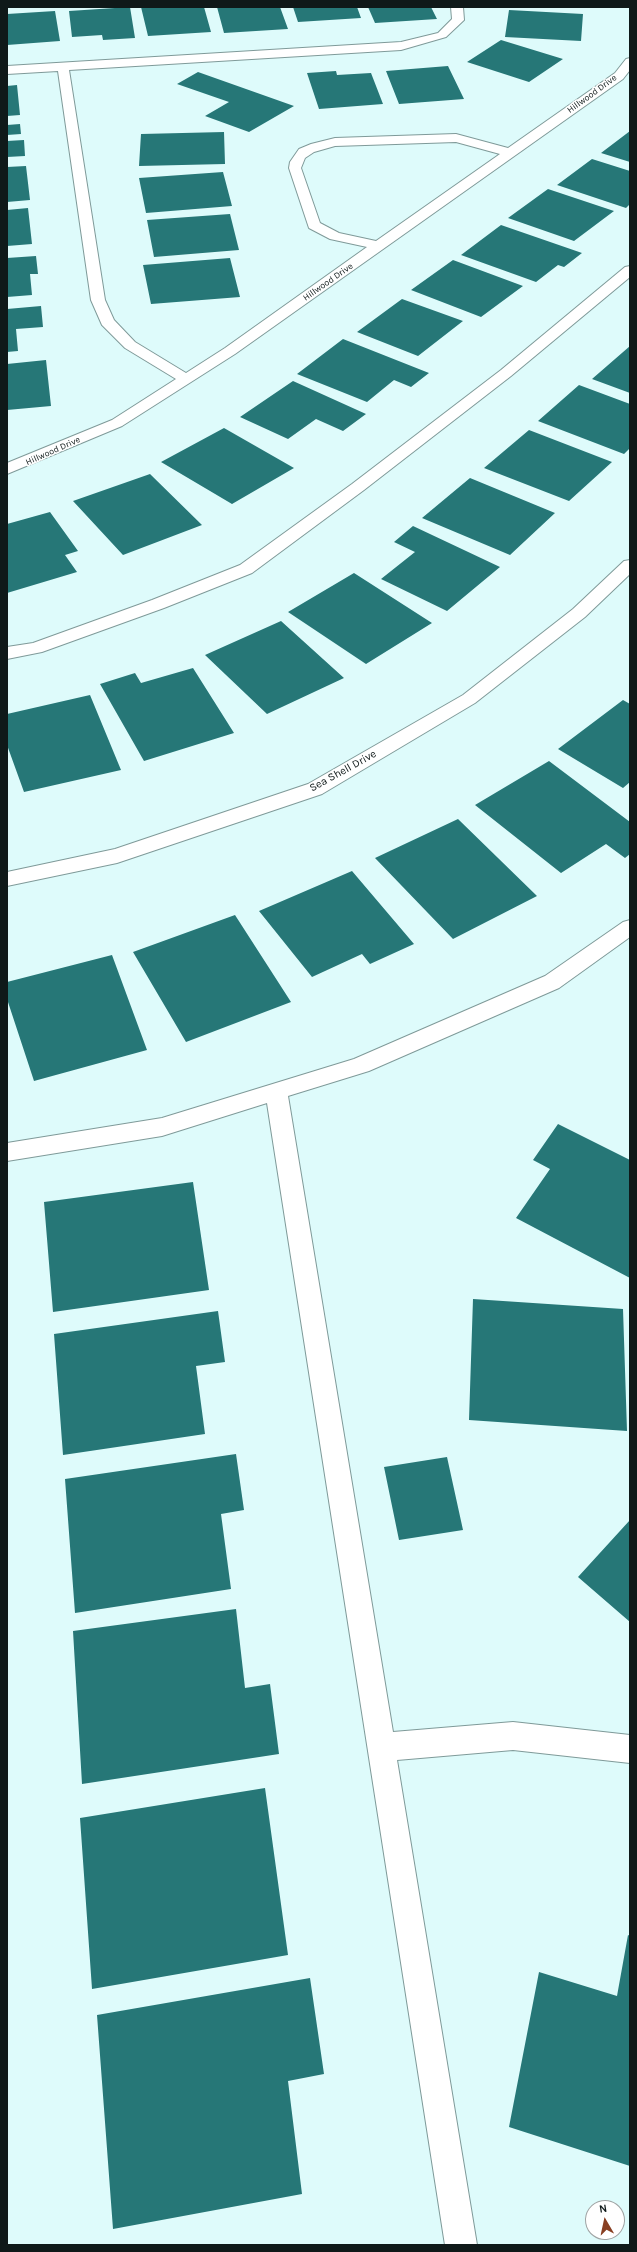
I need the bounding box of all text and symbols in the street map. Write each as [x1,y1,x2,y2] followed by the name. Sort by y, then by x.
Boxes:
[565,72,619,116] street label: Hillwood Drive
[301,261,355,303] street label: Hillwood Drive
[24,434,82,468] street label: Hillwood Drive
[307,747,379,795] street label: Sea Shell Drive
[585,2200,625,2240] north arrow
[598,2202,608,2216] text: N

